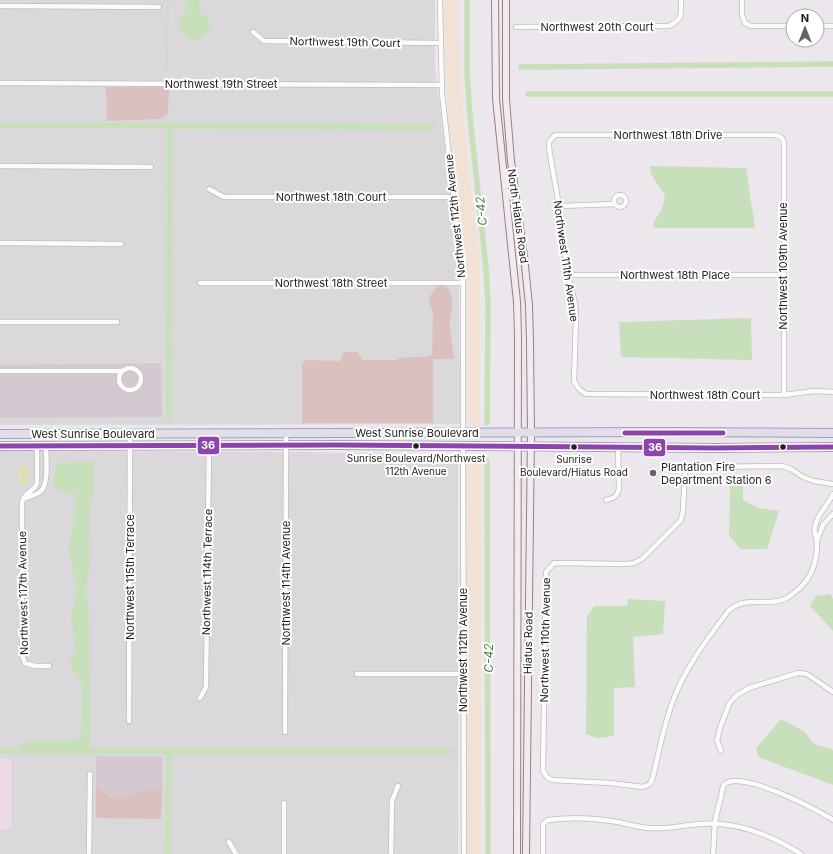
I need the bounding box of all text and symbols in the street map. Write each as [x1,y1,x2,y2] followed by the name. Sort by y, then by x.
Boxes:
[785,8,825,48] north arrow
[801,11,809,25] text: N
[540,20,654,34] street label: Northwest 20th Court
[290,34,401,50] street label: Northwest 19th Court
[165,77,278,91] street label: Northwest 19th Street
[614,128,722,142] street label: Northwest 18th Drive
[442,153,468,279] street label: Northwest 112th Avenue
[504,168,532,264] street label: North Hiatus Road
[276,190,387,204] street label: Northwest 18th Court
[472,195,490,226] water label: C-42
[551,199,581,323] street label: Northwest 111th Avenue
[776,202,790,330] street label: Northwest 109th Avenue
[620,268,730,282] street label: Northwest 18th Place
[275,276,388,290] street label: Northwest 18th Street
[650,388,761,402] street label: Northwest 18th Court
[355,426,479,440] street label: West Sunrise Boulevard
[31,427,155,441] street label: West Sunrise Boulevard
[197,436,220,455] line badge: 36
[201,438,215,452] text: 36
[643,438,666,457] line badge: 36
[648,440,662,454] text: 36
[411,441,421,451] marker: Sunrise Boulevard/Northwest 112th Avenue
[569,442,579,452] marker: Sunrise Boulevard/Hiatus Road
[778,442,788,452] unlabelled marker
[347,452,486,477] place label: Sunrise Boulevard/Northwest 112th Avenue
[520,453,628,478] place label: Sunrise Boulevard/Hiatus Road
[661,460,772,487] place label: Plantation Fire Department Station 6
[648,468,658,478] marker: Plantation Fire Department Station 6
[199,509,215,635] street label: Northwest 114th Terrace
[123,514,137,640] street label: Northwest 115th Terrace
[279,521,293,645] street label: Northwest 114th Avenue
[15,531,31,655] street label: Northwest 117th Avenue
[537,577,553,703] street label: Northwest 110th Avenue
[456,588,470,712] street label: Northwest 112th Avenue
[520,612,536,674] street label: Hiatus Road
[481,643,496,673] water label: C-42

